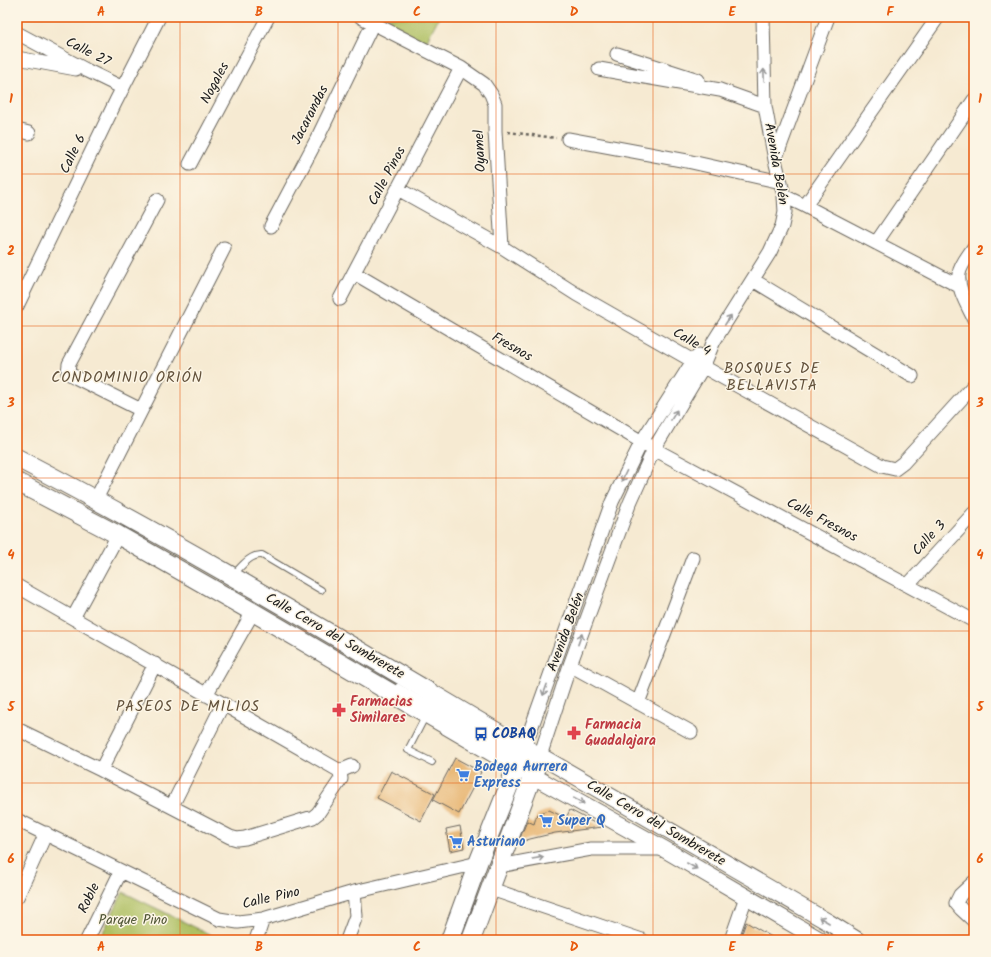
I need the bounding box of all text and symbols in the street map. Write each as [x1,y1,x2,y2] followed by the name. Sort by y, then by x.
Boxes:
[97,2,105,23] text: A
[255,2,263,23] text: B
[413,2,421,23] text: C
[570,2,579,23] text: D
[728,2,736,23] text: E
[886,2,894,23] text: F
[61,31,115,73] street label: Calle 27
[195,58,235,108] street label: Nogales
[760,69,768,82] one-way arrow
[286,81,334,149] street label: Jacarandas
[9,89,13,110] text: 1
[978,89,982,110] text: 1
[758,121,794,207] street label: Avenida Belén
[468,129,492,173] street label: Oyamel
[54,131,92,177] street label: Calle 6
[362,142,412,210] street label: Calle Pinos
[7,241,15,262] text: 2
[976,241,984,262] text: 2
[724,315,732,326] one-way arrow
[669,322,716,362] street label: Calle 4
[487,326,537,368] street label: Fresnos
[724,357,820,398] district label: BOSQUES DE BELLAVISTA
[51,366,203,390] district label: CONDOMINIO ORIÓN
[6,393,15,414] text: 3
[975,393,984,414] text: 3
[671,409,679,421] one-way arrow
[620,470,628,482] one-way arrow
[783,492,862,548] street label: Calle Fresnos
[907,515,951,561] street label: Calle 3
[7,545,15,566] text: 4
[976,545,984,566] text: 4
[261,587,409,685] street label: Calle Cerro del Sombrerete
[541,589,591,675] street label: Avenida Belén
[576,634,584,646] one-way arrow
[541,683,548,696] one-way arrow
[350,691,413,729] place label: Farmacias Similares
[116,695,260,719] district label: PASEOS DE MILIOS
[7,697,16,718] text: 5
[976,697,985,718] text: 5
[331,702,347,718] pharmacy icon: Farmacias Similares
[585,714,656,752] place label: Farmacia Guadalajara
[492,723,537,745] place label: COBAQ
[566,725,582,741] pharmacy icon: Farmacia Guadalajara
[473,726,489,742] bus stop icon: COBAQ
[474,756,568,794] place label: Bodega Aurrera Express
[455,767,471,783] supermarket icon: Bodega Aurrera Express
[582,774,730,872] street label: Calle Cerro del Sombrerete
[573,798,585,806] one-way arrow
[557,810,606,832] place label: Super Q
[538,813,554,829] supermarket icon: Super Q
[467,831,526,853] place label: Asturiano
[448,834,464,850] supermarket icon: Asturiano
[7,849,15,870] text: 6
[976,849,984,870] text: 6
[531,854,544,862] one-way arrow
[686,862,698,870] one-way arrow
[72,878,106,917] street label: Roble
[240,881,302,915] street label: Calle Pino
[99,909,167,931] park label: Parque Pino
[818,915,830,923] one-way arrow
[97,937,105,957] text: A
[255,937,263,957] text: B
[413,937,421,957] text: C
[570,937,579,957] text: D
[728,937,736,957] text: E
[886,937,894,957] text: F

